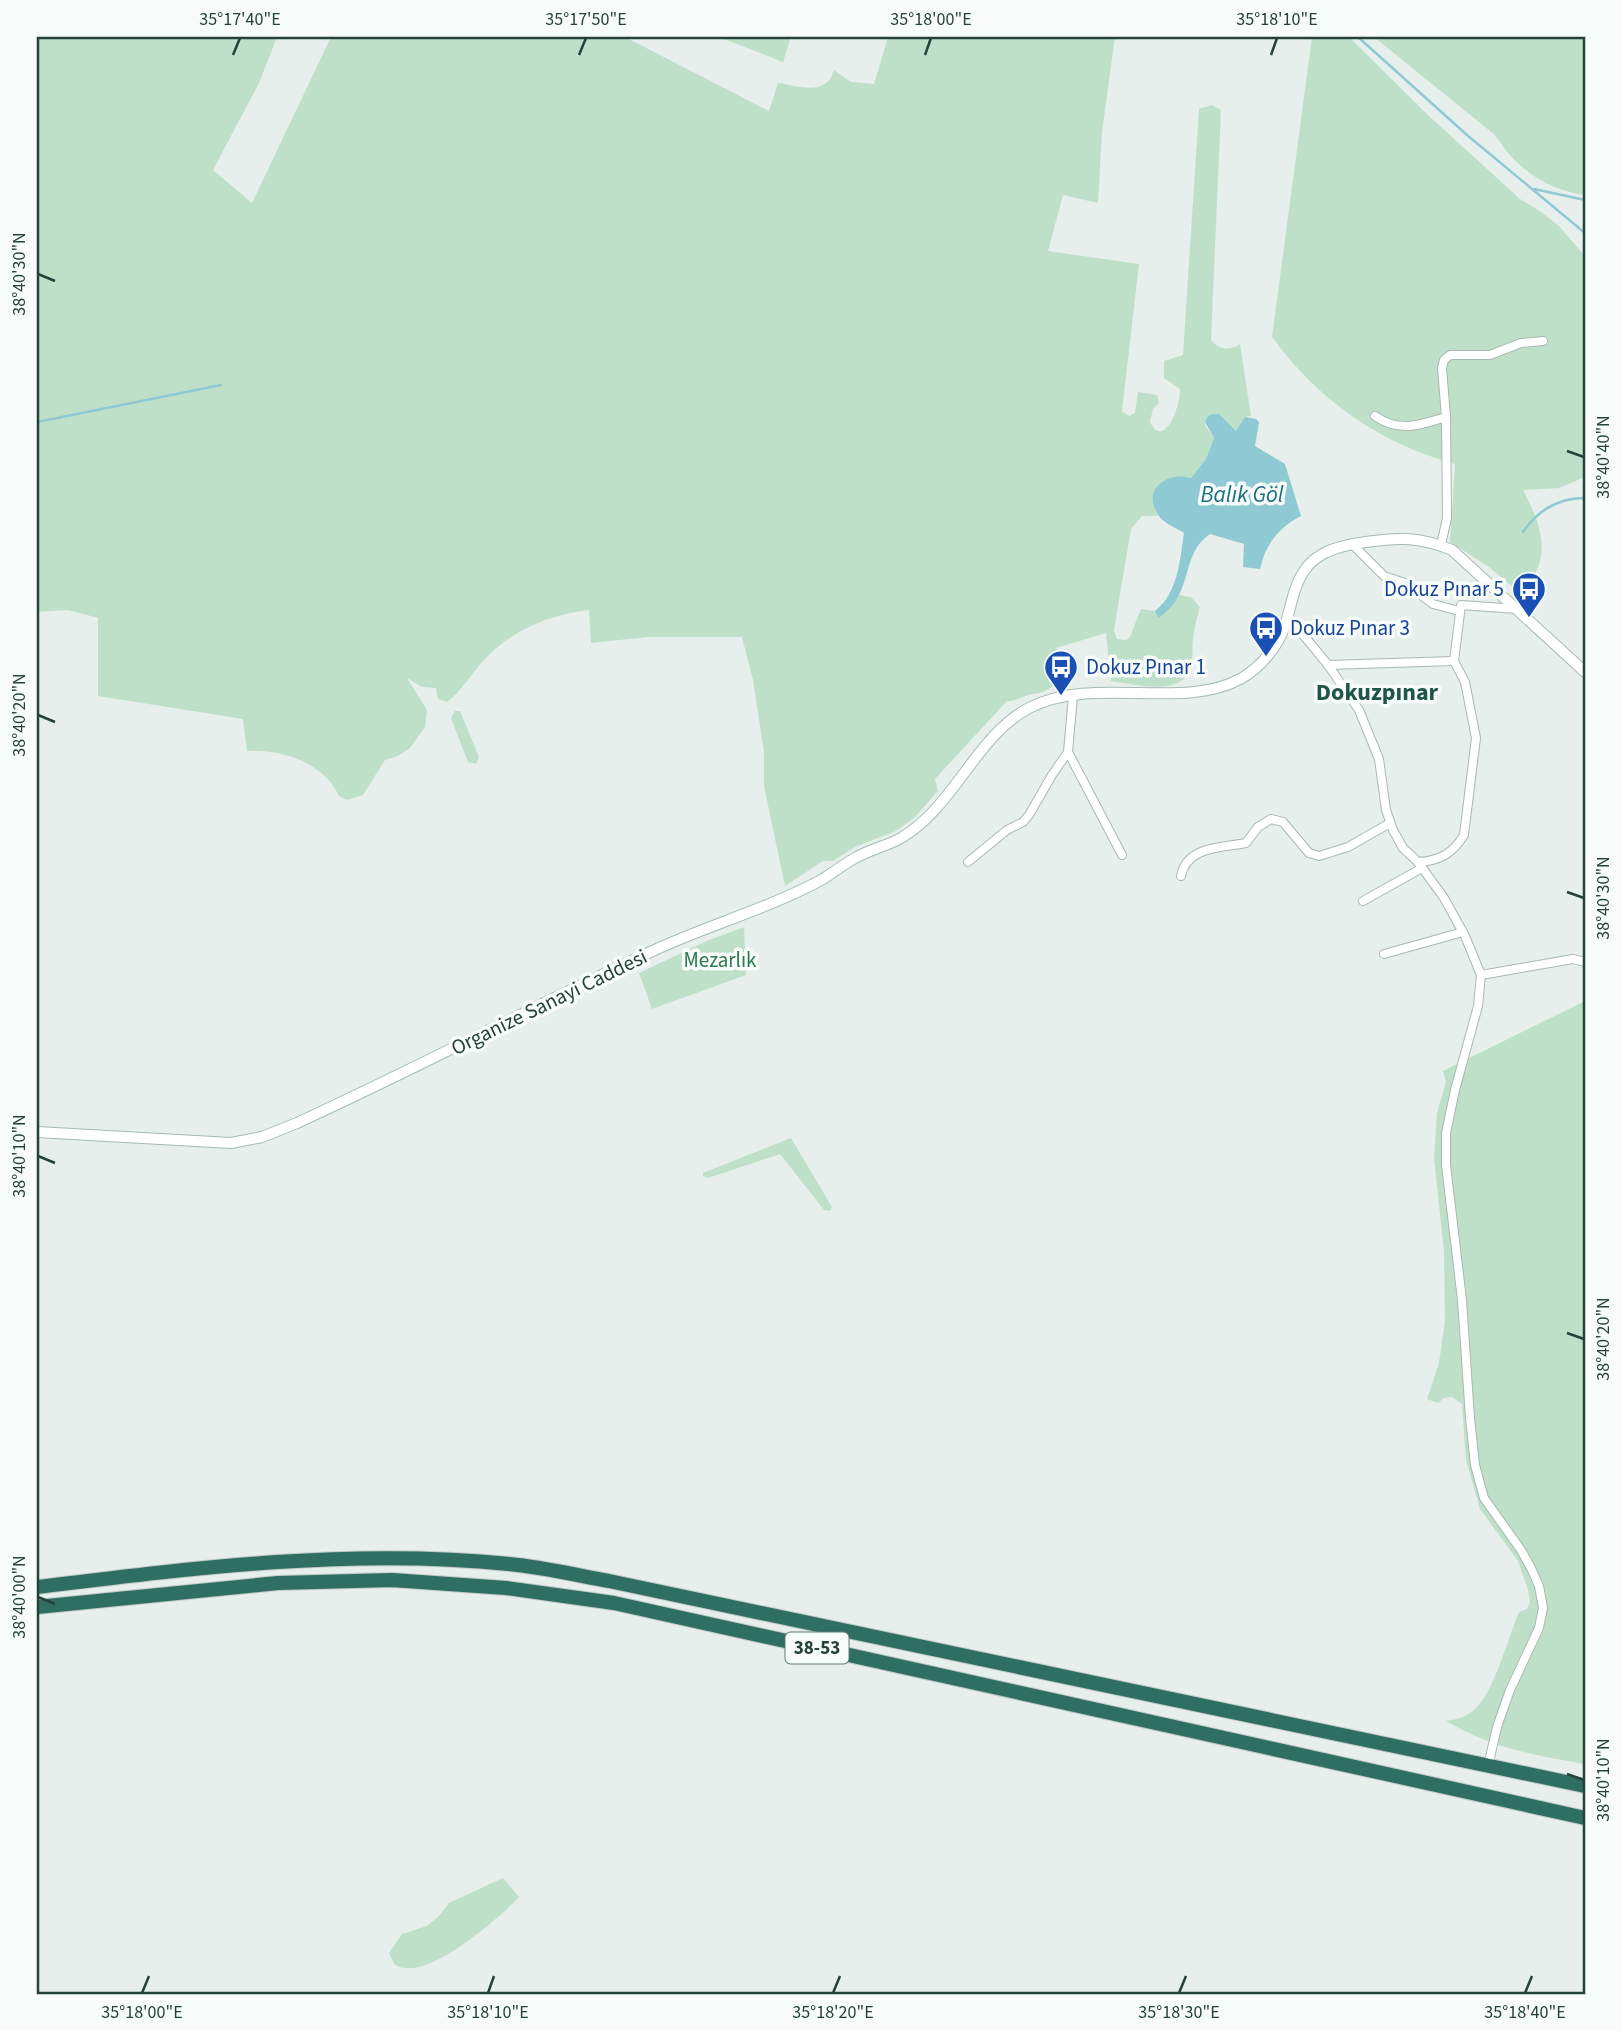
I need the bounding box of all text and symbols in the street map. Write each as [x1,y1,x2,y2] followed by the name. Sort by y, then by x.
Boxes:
[199,7,281,32] text: 35°17'40"E
[545,7,627,32] text: 35°17'50"E
[890,7,972,32] text: 35°18'00"E
[1236,7,1318,32] text: 35°18'10"E
[7,232,32,316] text: 38°40'30"N
[1591,415,1616,499] text: 38°40'40"N
[1200,478,1284,511] water label: Balık Göl
[1510,570,1548,619] bus stop icon: Dokuz Pınar 5
[1384,574,1504,604] place label: Dokuz Pınar 5
[1247,609,1285,658] bus stop icon: Dokuz Pınar 3
[1290,613,1410,643] place label: Dokuz Pınar 3
[1042,648,1080,697] bus stop icon: Dokuz Pınar 1
[1086,652,1206,682] place label: Dokuz Pınar 1
[7,673,32,757] text: 38°40'20"N
[1316,675,1439,710] district label: Dokuzpınar
[1591,856,1616,940] text: 38°40'30"N
[446,941,652,1063] street label: Organize Sanayi Caddesi
[684,945,757,975] park label: Mezarlık
[7,1114,32,1198] text: 38°40'10"N
[1591,1297,1616,1381] text: 38°40'20"N
[7,1555,32,1639] text: 38°40'00"N
[786,1632,848,1664] road number: 38-53
[1591,1738,1616,1822] text: 38°40'10"N
[101,2000,183,2025] text: 35°18'00"E
[447,2000,529,2025] text: 35°18'10"E
[792,2000,874,2025] text: 35°18'20"E
[1138,2000,1220,2025] text: 35°18'30"E
[1484,2000,1566,2025] text: 35°18'40"E

